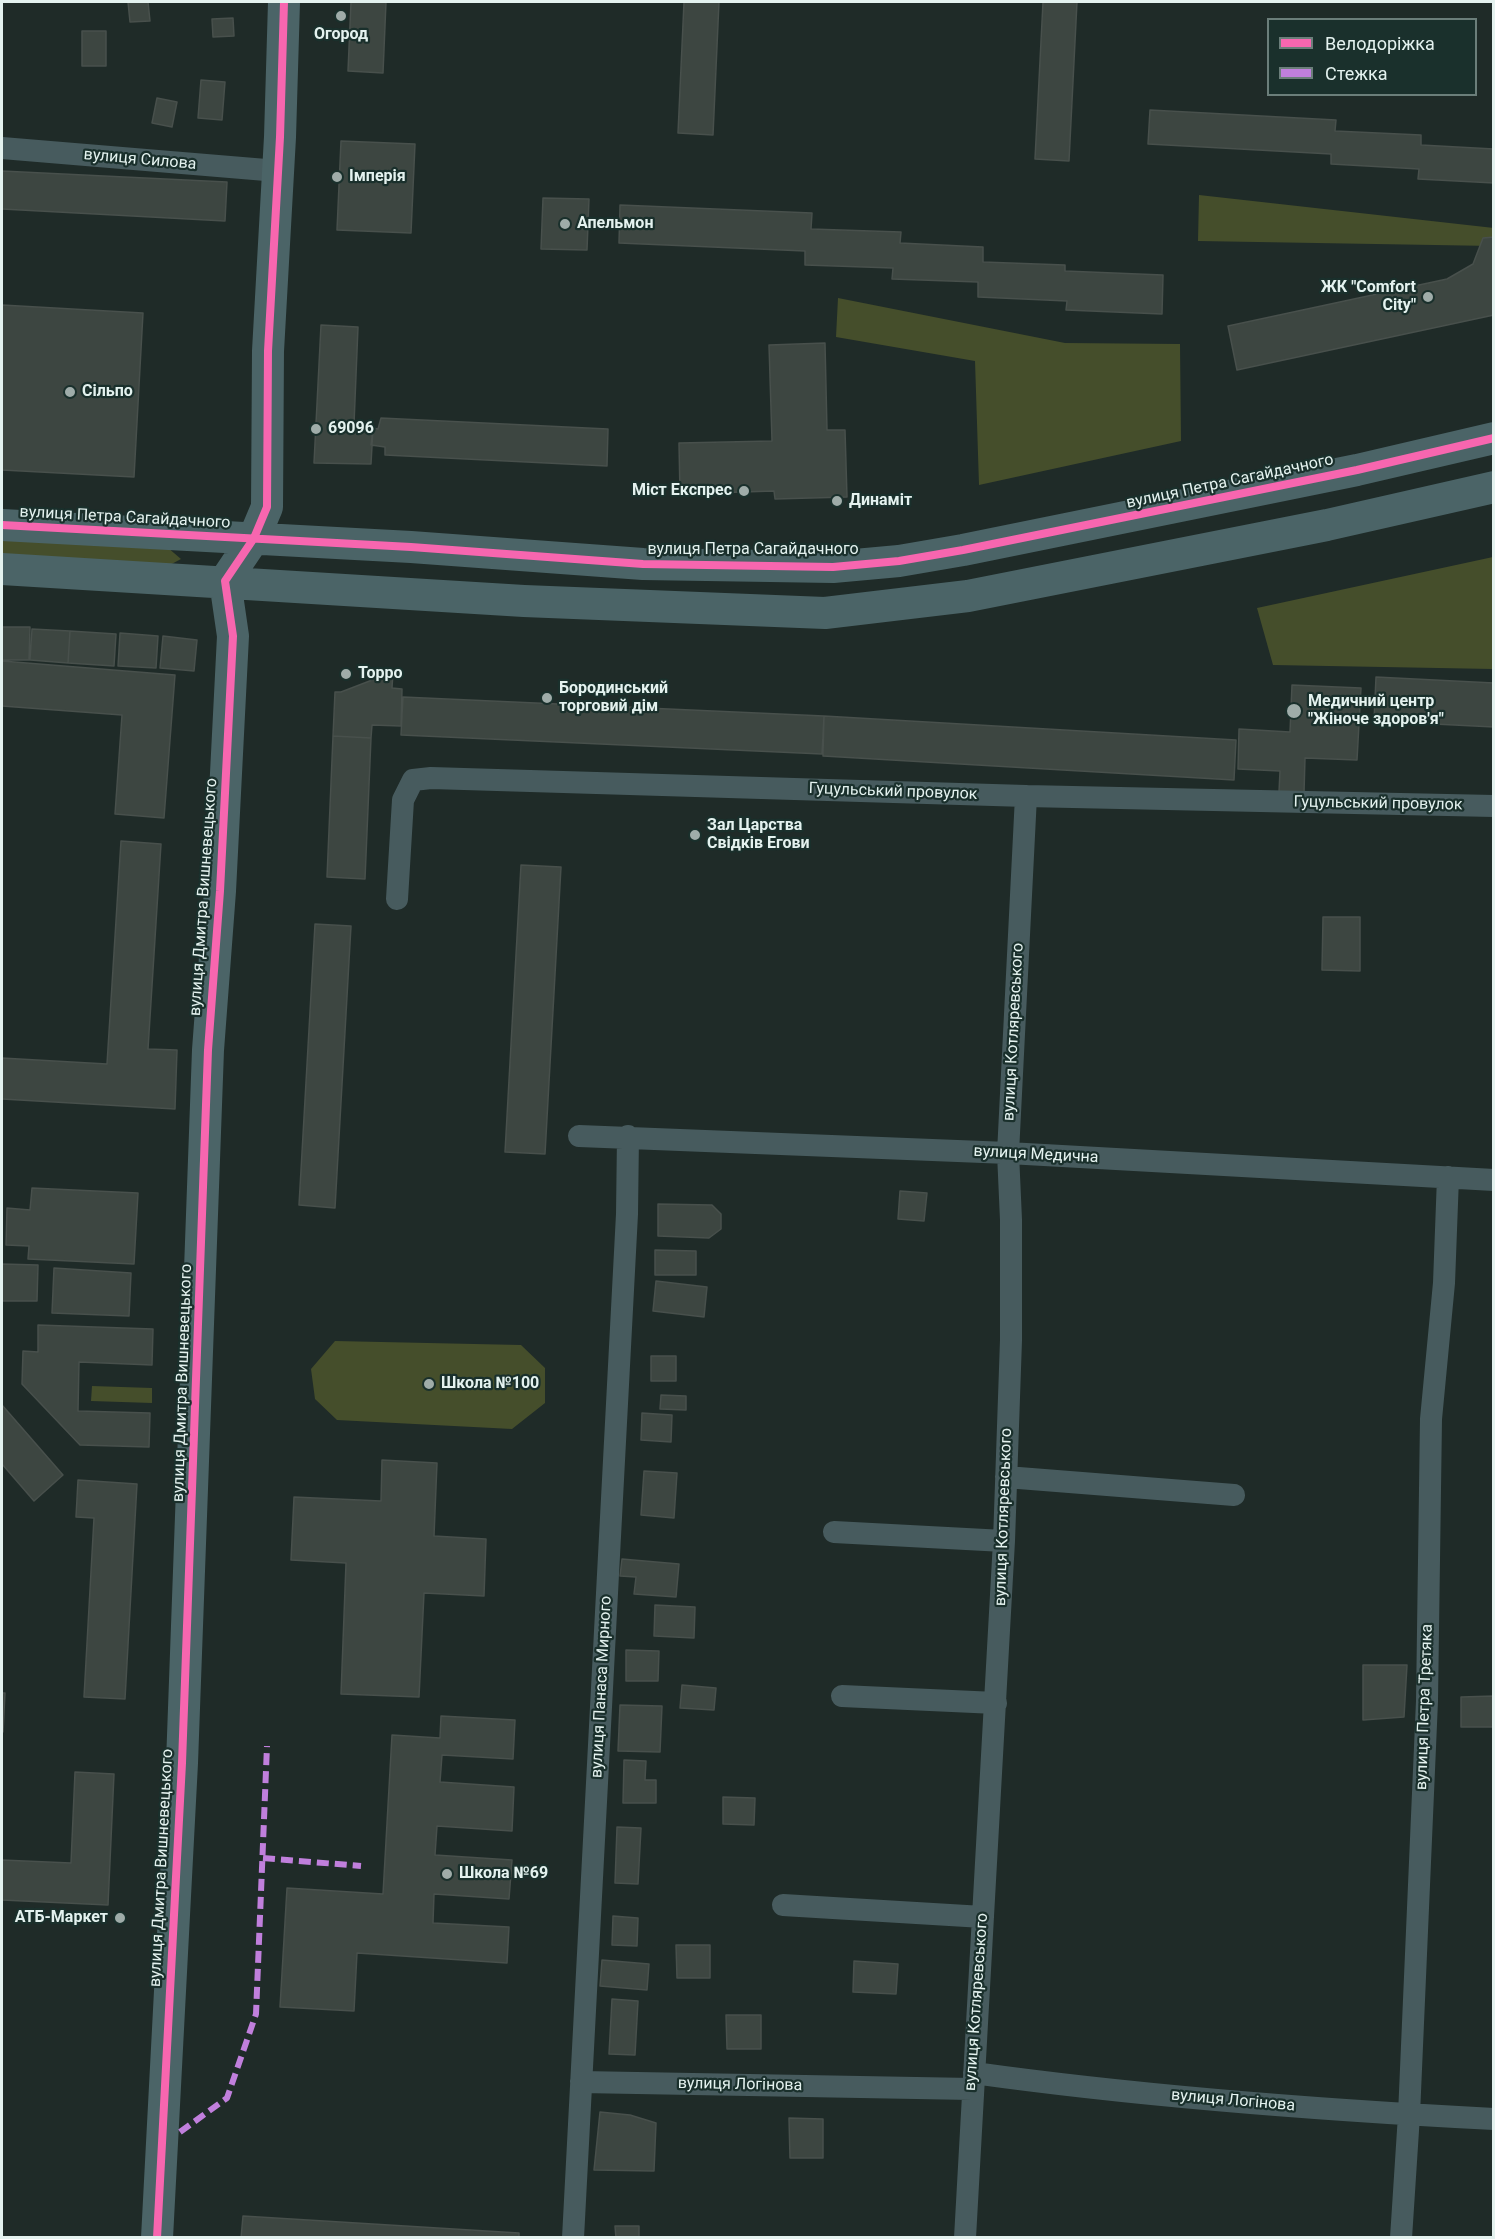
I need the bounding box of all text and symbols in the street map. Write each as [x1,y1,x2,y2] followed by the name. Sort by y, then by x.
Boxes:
[334,9,348,23] marker: Огород
[1267,18,1477,96] legend
[314,25,368,45] place label: Огород
[1325,33,1435,54] text: Велодоріжка
[1325,63,1388,84] text: Стежка
[83,146,197,174] street label: вулиця Силова
[349,167,406,187] place label: Імперія
[330,170,344,184] marker: Імперія
[577,214,653,234] place label: Апельмон
[558,217,572,231] marker: Апельмон
[1321,278,1416,316] place label: ЖК "Comfort City"
[1421,290,1435,304] marker: ЖК "Comfort City"
[82,382,133,402] place label: Сільпо
[63,385,77,399] marker: Сільпо
[328,419,374,439] place label: 69096
[309,422,323,436] marker: 69096
[1125,451,1335,513] street label: вулиця Петра Сагайдачного
[632,481,732,501] place label: Міст Експрес
[737,484,751,498] marker: Міст Експрес
[849,491,912,511] place label: Динаміт
[830,494,844,508] marker: Динаміт
[19,503,231,533] street label: вулиця Петра Сагайдачного
[647,540,859,560] street label: вулиця Петра Сагайдачного
[358,664,403,684] place label: Торро
[339,667,353,681] marker: Торро
[559,679,668,717] place label: Бородинський торговий дім
[540,691,554,705] marker: Бородинський торговий дім
[1308,692,1444,730] place label: Медичний центр "Жіноче здоров'я"
[1285,702,1303,720] marker: Медичний центр "Жіноче здоров'я"
[186,777,222,1017] street label: вулиця Дмитра Вишневецького
[808,779,978,805] street label: Гуцульський провулок
[1293,793,1463,815] street label: Гуцульський провулок
[707,816,810,854] place label: Зал Царства Свiдкiв Егови
[688,828,702,842] marker: Зал Царства Свiдкiв Егови
[1000,943,1028,1121] street label: вулиця Котляревського
[973,1142,1099,1168] street label: вулиця Медична
[169,1263,197,1503] street label: вулиця Дмитра Вишневецького
[441,1374,539,1394] place label: Школа №100
[422,1377,436,1391] marker: Школа №100
[991,1428,1017,1606] street label: вулиця Котляревського
[588,1595,616,1779] street label: вулиця Панаса Мирного
[1413,1624,1437,1790] street label: вулиця Петра Третяка
[146,1748,178,1988] street label: вулиця Дмитра Вишневецького
[459,1864,548,1884] place label: Школа №69
[440,1867,454,1881] marker: Школа №69
[15,1908,108,1928] place label: АТБ-Маркет
[113,1911,127,1925] marker: АТБ-Маркет
[961,1912,993,2092] street label: вулиця Котляревського
[678,2074,802,2096] street label: вулиця Логінова
[1170,2086,1296,2116] street label: вулиця Логінова

